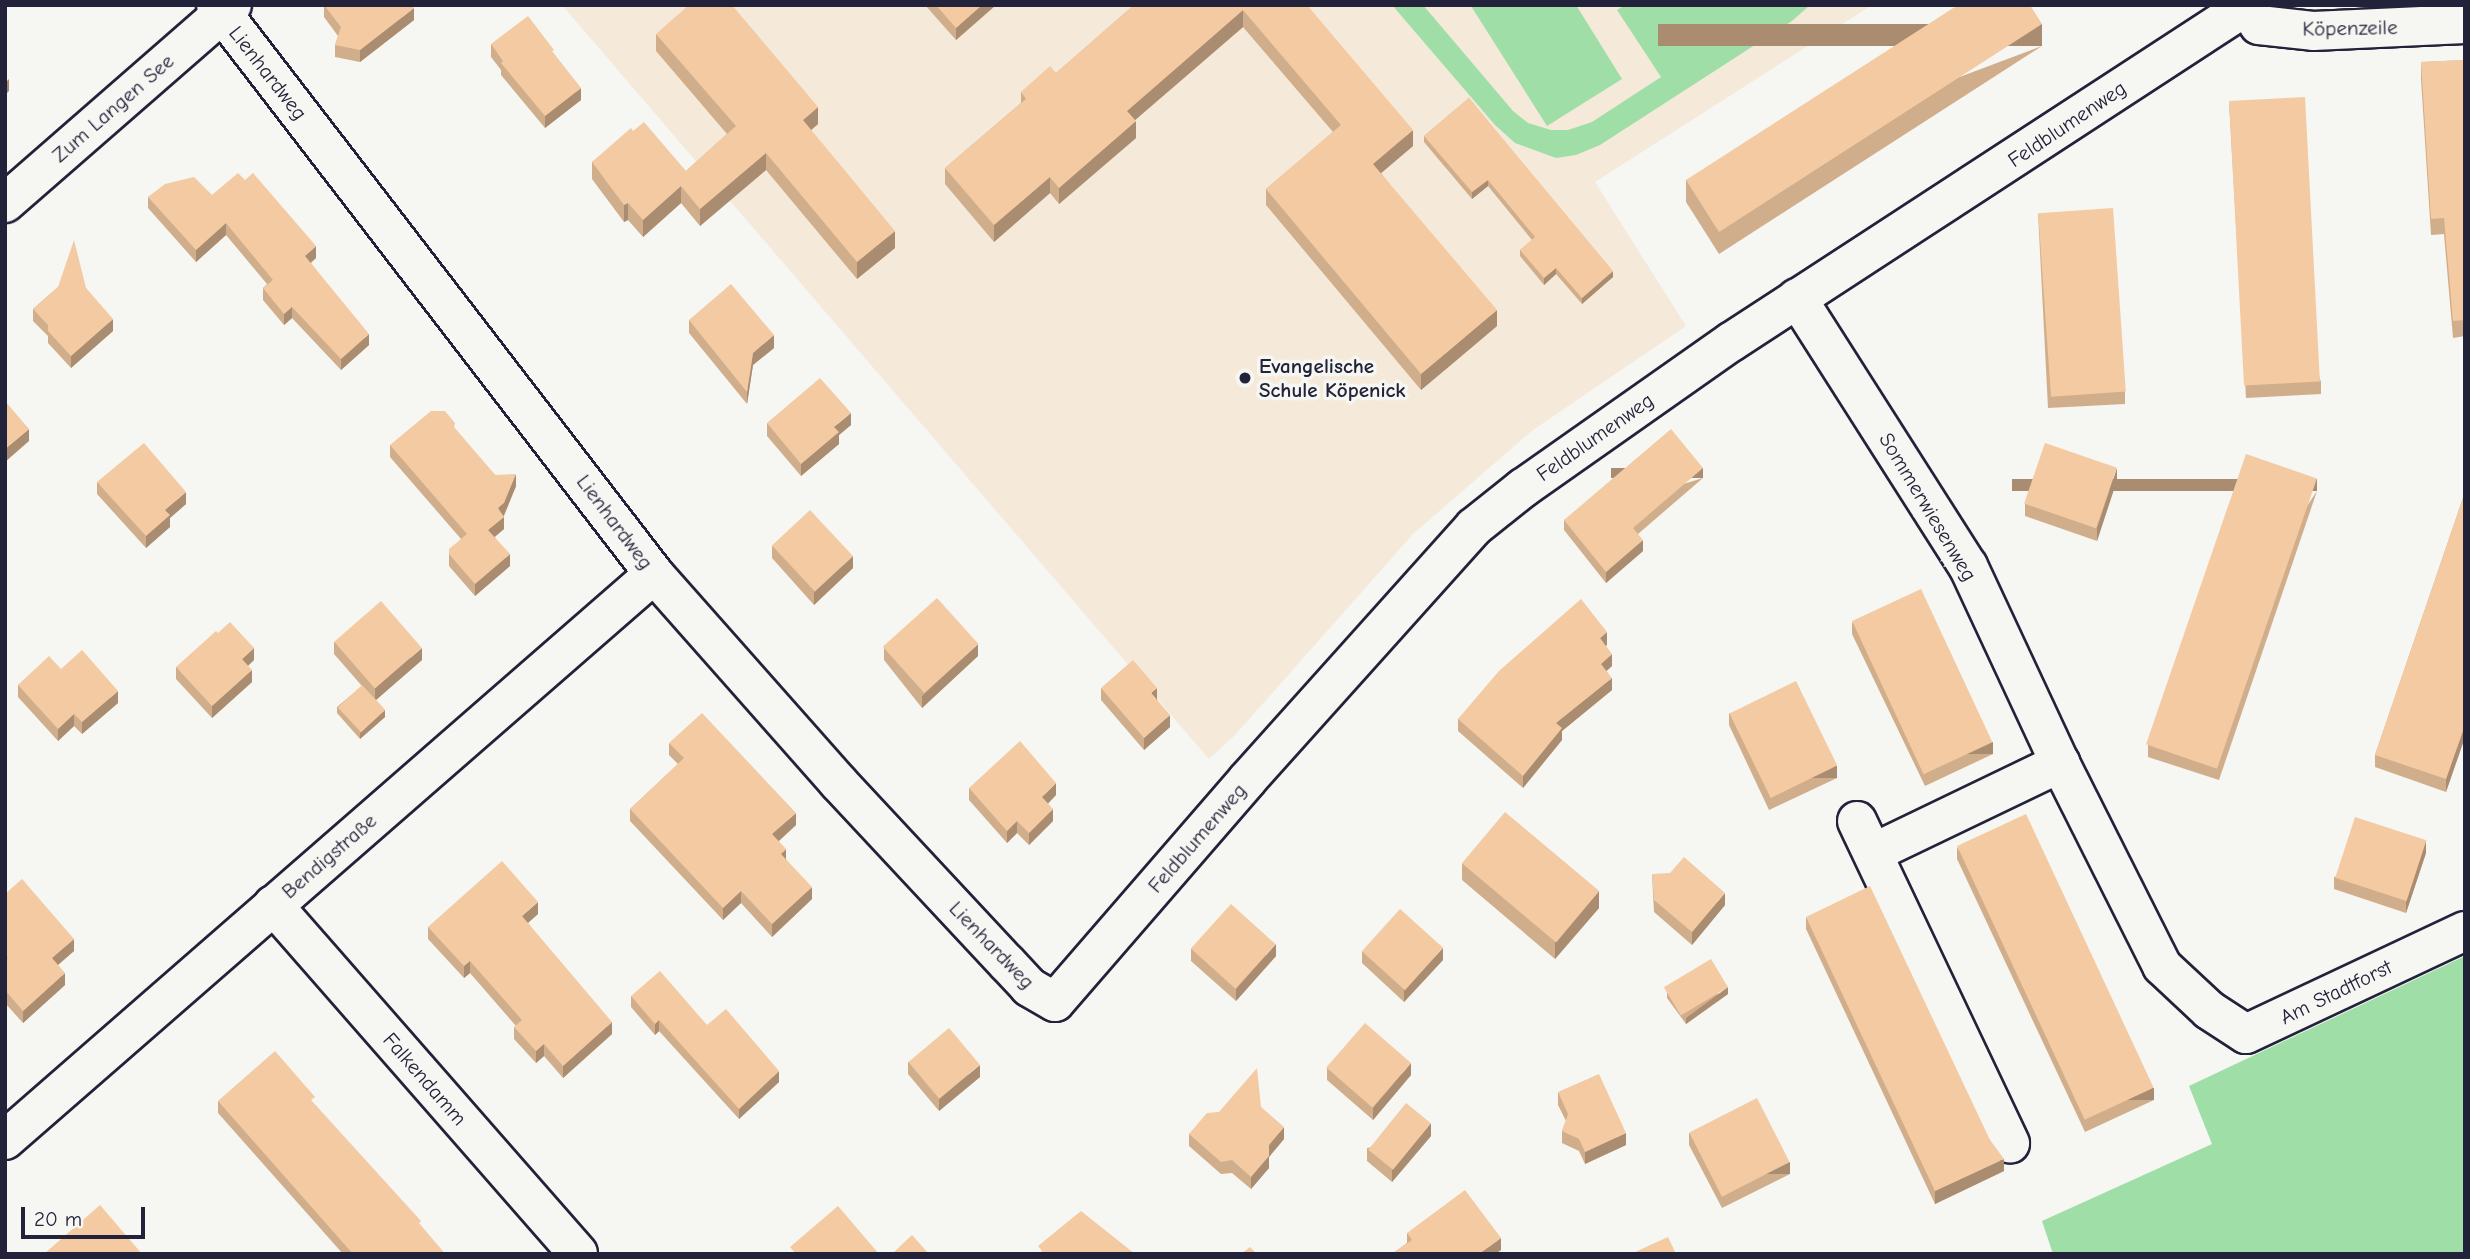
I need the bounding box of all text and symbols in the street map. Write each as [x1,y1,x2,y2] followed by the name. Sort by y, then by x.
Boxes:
[2302,15,2398,41] street label: Köpenzeile
[224,21,312,125] street label: Lienhardweg
[47,48,179,168] street label: Zum Langen See
[2003,75,2131,173] street label: Feldblumenweg
[1259,353,1406,403] place label: Evangelische Schule Köpenick
[1237,370,1253,386] marker: Evangelische Schule Köpenick
[1532,387,1658,487] street label: Feldblumenweg
[1874,428,1982,586] street label: Sommerwiesenweg
[571,470,659,574] street label: Lienhardweg
[1143,778,1251,898] street label: Feldblumenweg
[276,808,382,904] street label: Bendigstraße
[944,896,1040,994] street label: Lienhardweg
[2276,954,2396,1030] street label: Am Stadtforst
[378,1027,472,1131] street label: Falkendamm
[24,1192,149,1236] scale bar
[34,1207,82,1231] text: 20 m

